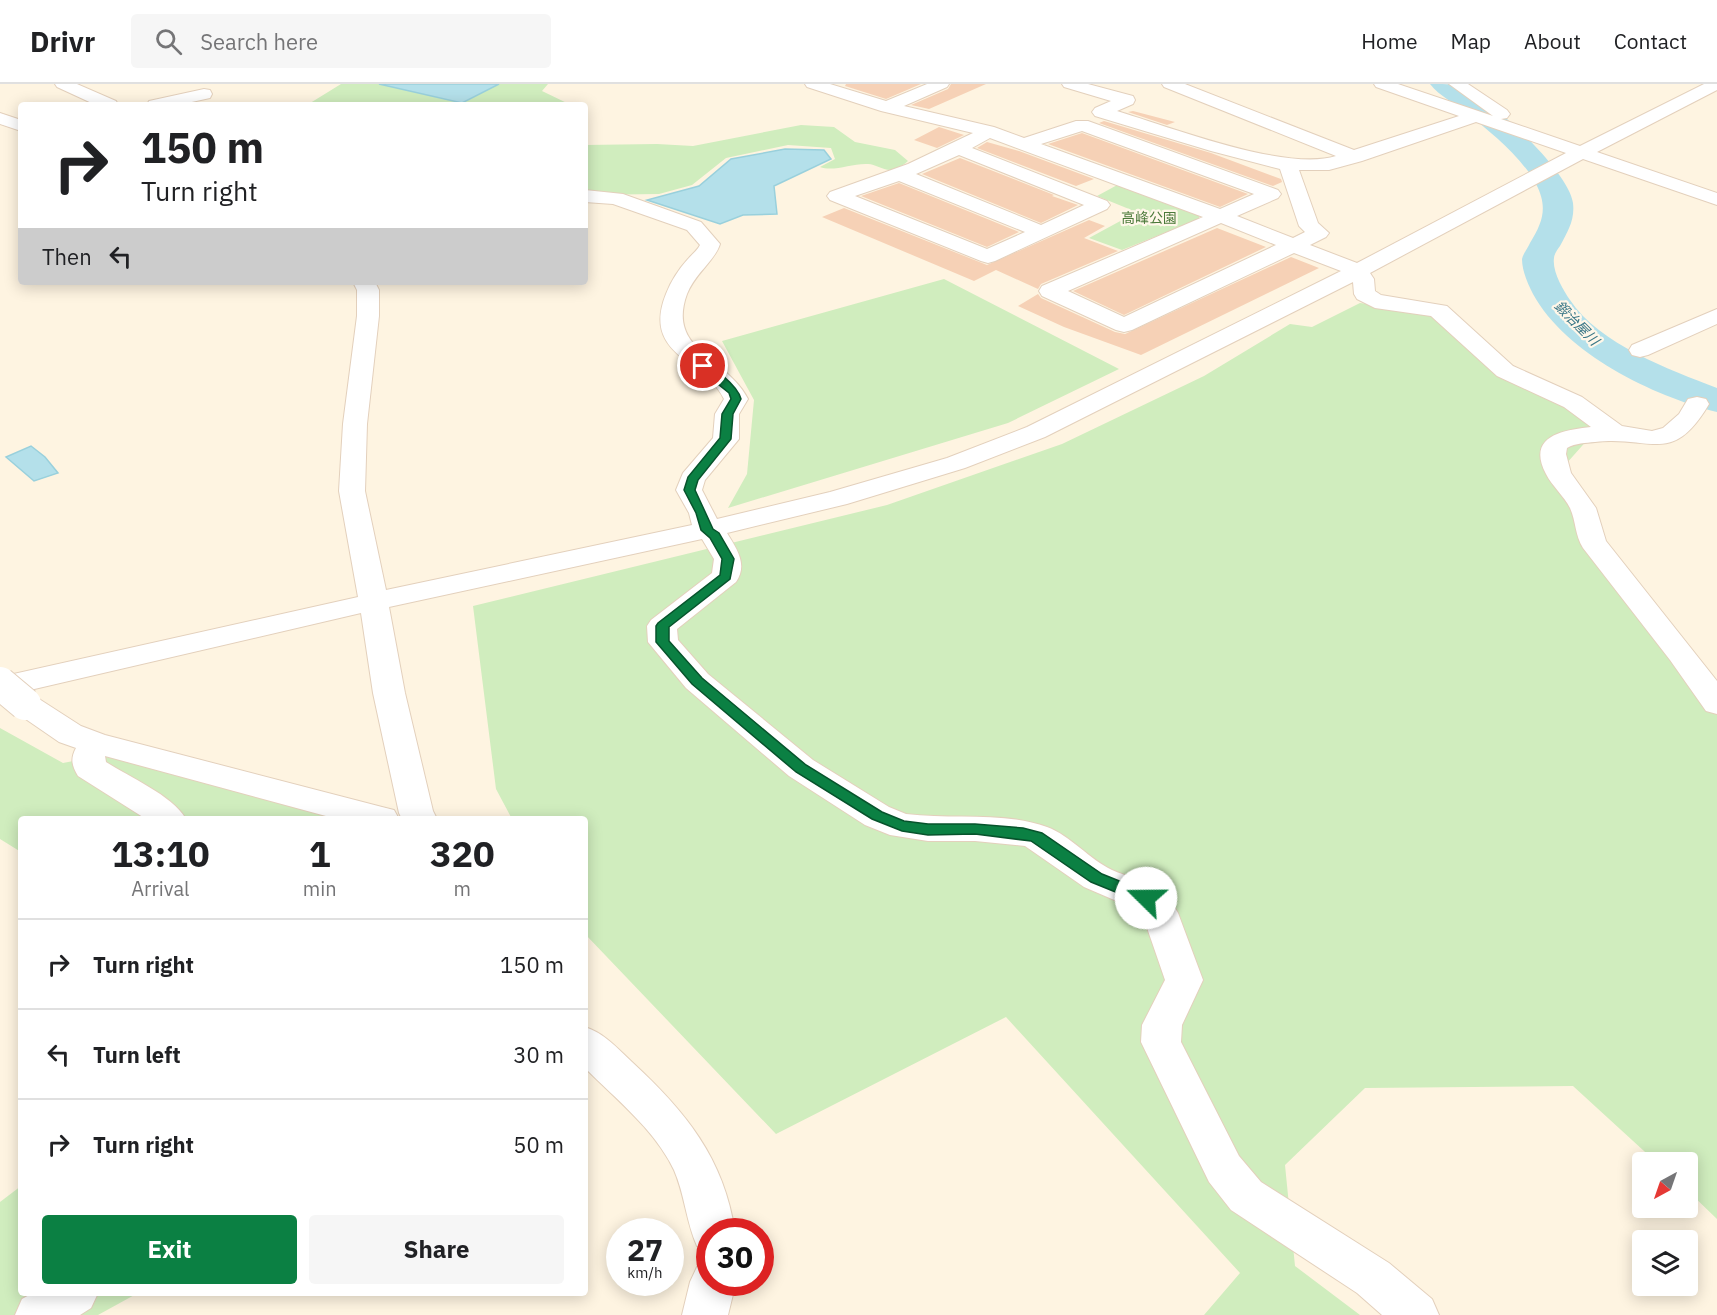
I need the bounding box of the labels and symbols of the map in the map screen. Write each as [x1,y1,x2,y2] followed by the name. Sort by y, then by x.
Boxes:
[1121,209,1177,227] park label: 高峰公園
[1551,297,1605,351] water label: 鍛治屋川
[677,340,728,391] pin
[1114,866,1178,930] position arrow
[1632,1152,1698,1218] north arrow
[696,1218,774,1296] speed limit sign: 30

